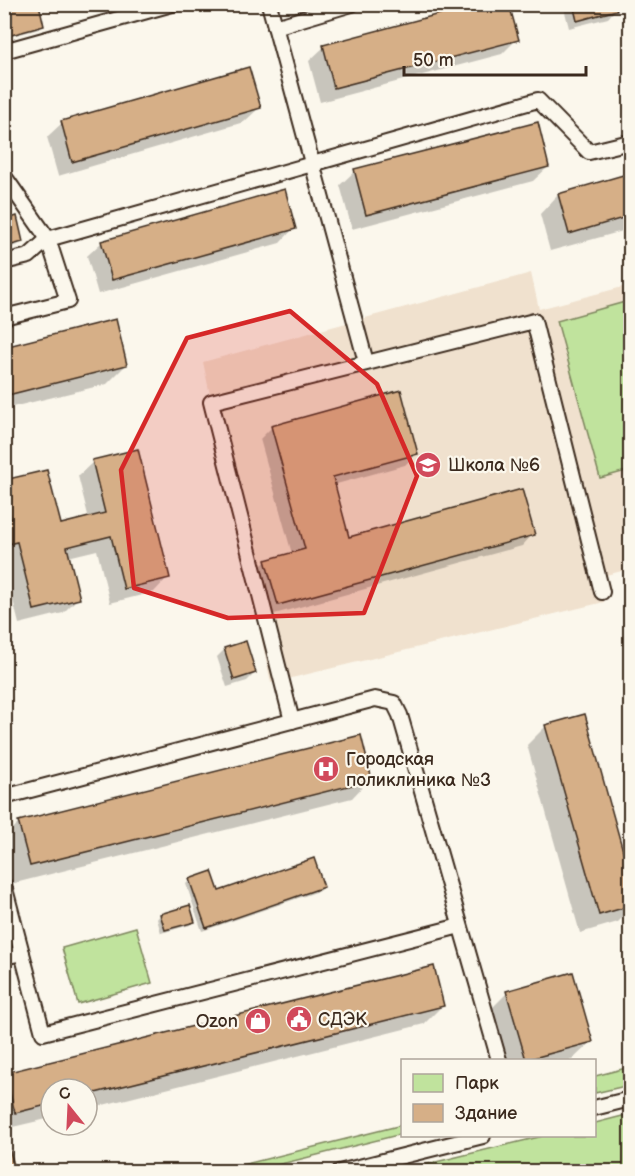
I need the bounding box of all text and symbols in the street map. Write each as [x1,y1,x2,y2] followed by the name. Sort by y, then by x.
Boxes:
[404,39,586,77] scale bar
[413,50,454,71] text: 50 m
[413,450,443,480] school or university icon: Школа №6
[448,455,540,476] place label: Школа №6
[346,749,491,791] place label: Городская поликлиника №3
[311,754,341,784] hospital icon: Городская поликлиника №3
[284,1004,314,1034] public building icon: СДЭК
[243,1006,273,1036] shop icon: Ozon
[318,1009,367,1030] place label: СДЭК
[196,1011,238,1032] place label: Ozon
[401,1059,596,1137] legend
[455,1073,499,1094] text: Парк
[39,1077,99,1137] north arrow
[57,1083,73,1105] text: С
[455,1103,517,1124] text: Здание

